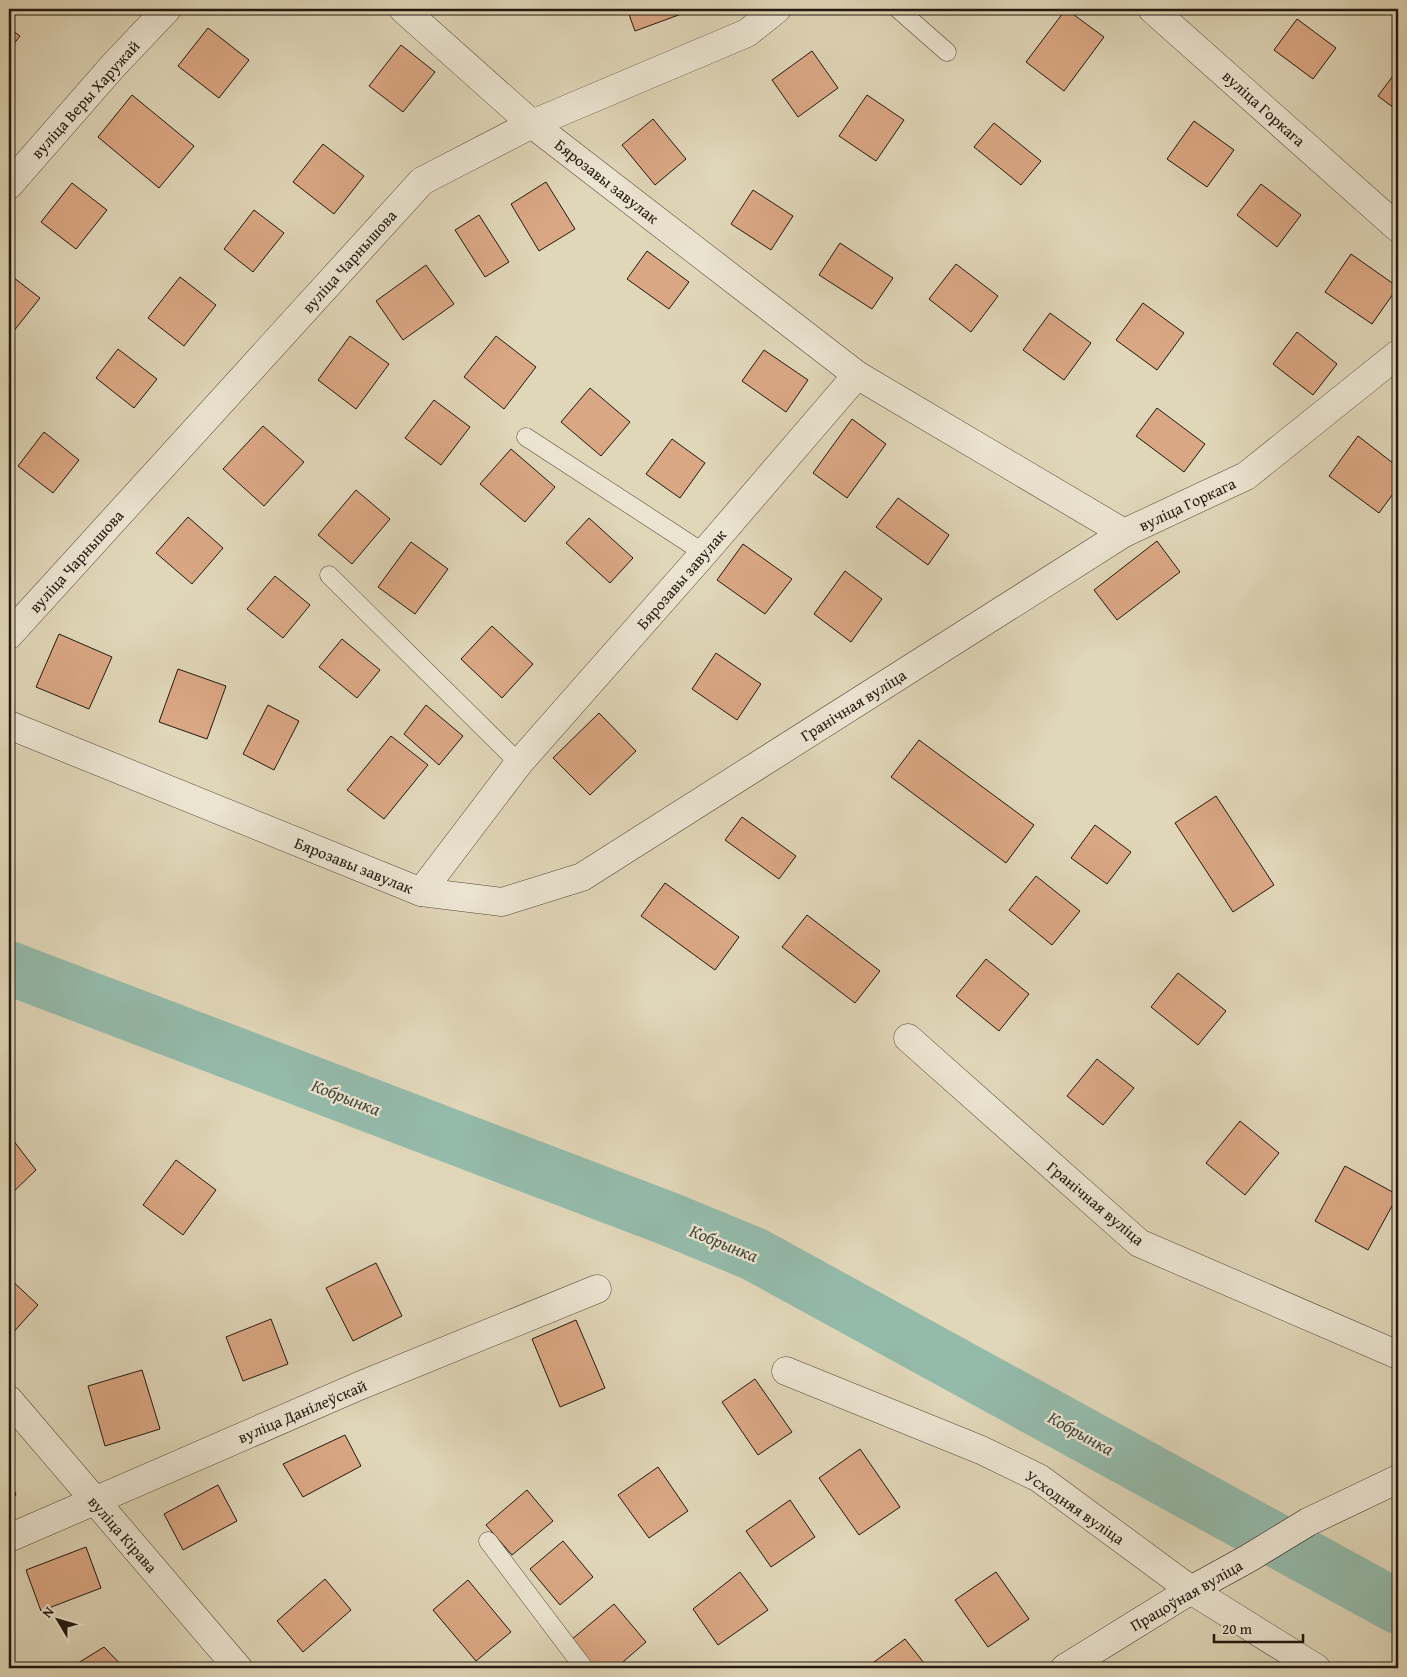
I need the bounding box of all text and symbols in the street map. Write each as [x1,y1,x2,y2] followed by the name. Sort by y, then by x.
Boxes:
[25,34,145,164] street label: вуліца Веры Харужай
[1217,64,1311,152] street label: вуліца Горкага
[550,133,665,230] street label: Бярозавы завулак
[296,204,402,318] street label: вуліца Чарнышова
[1135,471,1240,537] street label: вуліца Горкага
[23,504,129,618] street label: вуліца Чарнышова
[630,523,732,635] street label: Бярозавы завулак
[795,663,911,747] street label: Гранічная вуліца
[291,830,418,900] street label: Бярозавы завулак
[308,1072,385,1123] water label: Кобрынка
[1042,1155,1150,1251] street label: Гранічная вуліца
[686,1217,763,1269] water label: Кобрынка
[234,1373,371,1449] street label: вуліца Данілеўскай
[1043,1404,1119,1463] water label: Кобрынка
[1020,1464,1130,1551] street label: Усходняя вуліца
[83,1490,164,1578] street label: вуліца Кірава
[1125,1553,1247,1637] street label: Працоўная вуліца
[32,1594,82,1644] north arrow
[37,1602,59,1622] text: N
[1214,1612,1303,1644] scale bar
[1222,1618,1253,1639] text: 20 m

